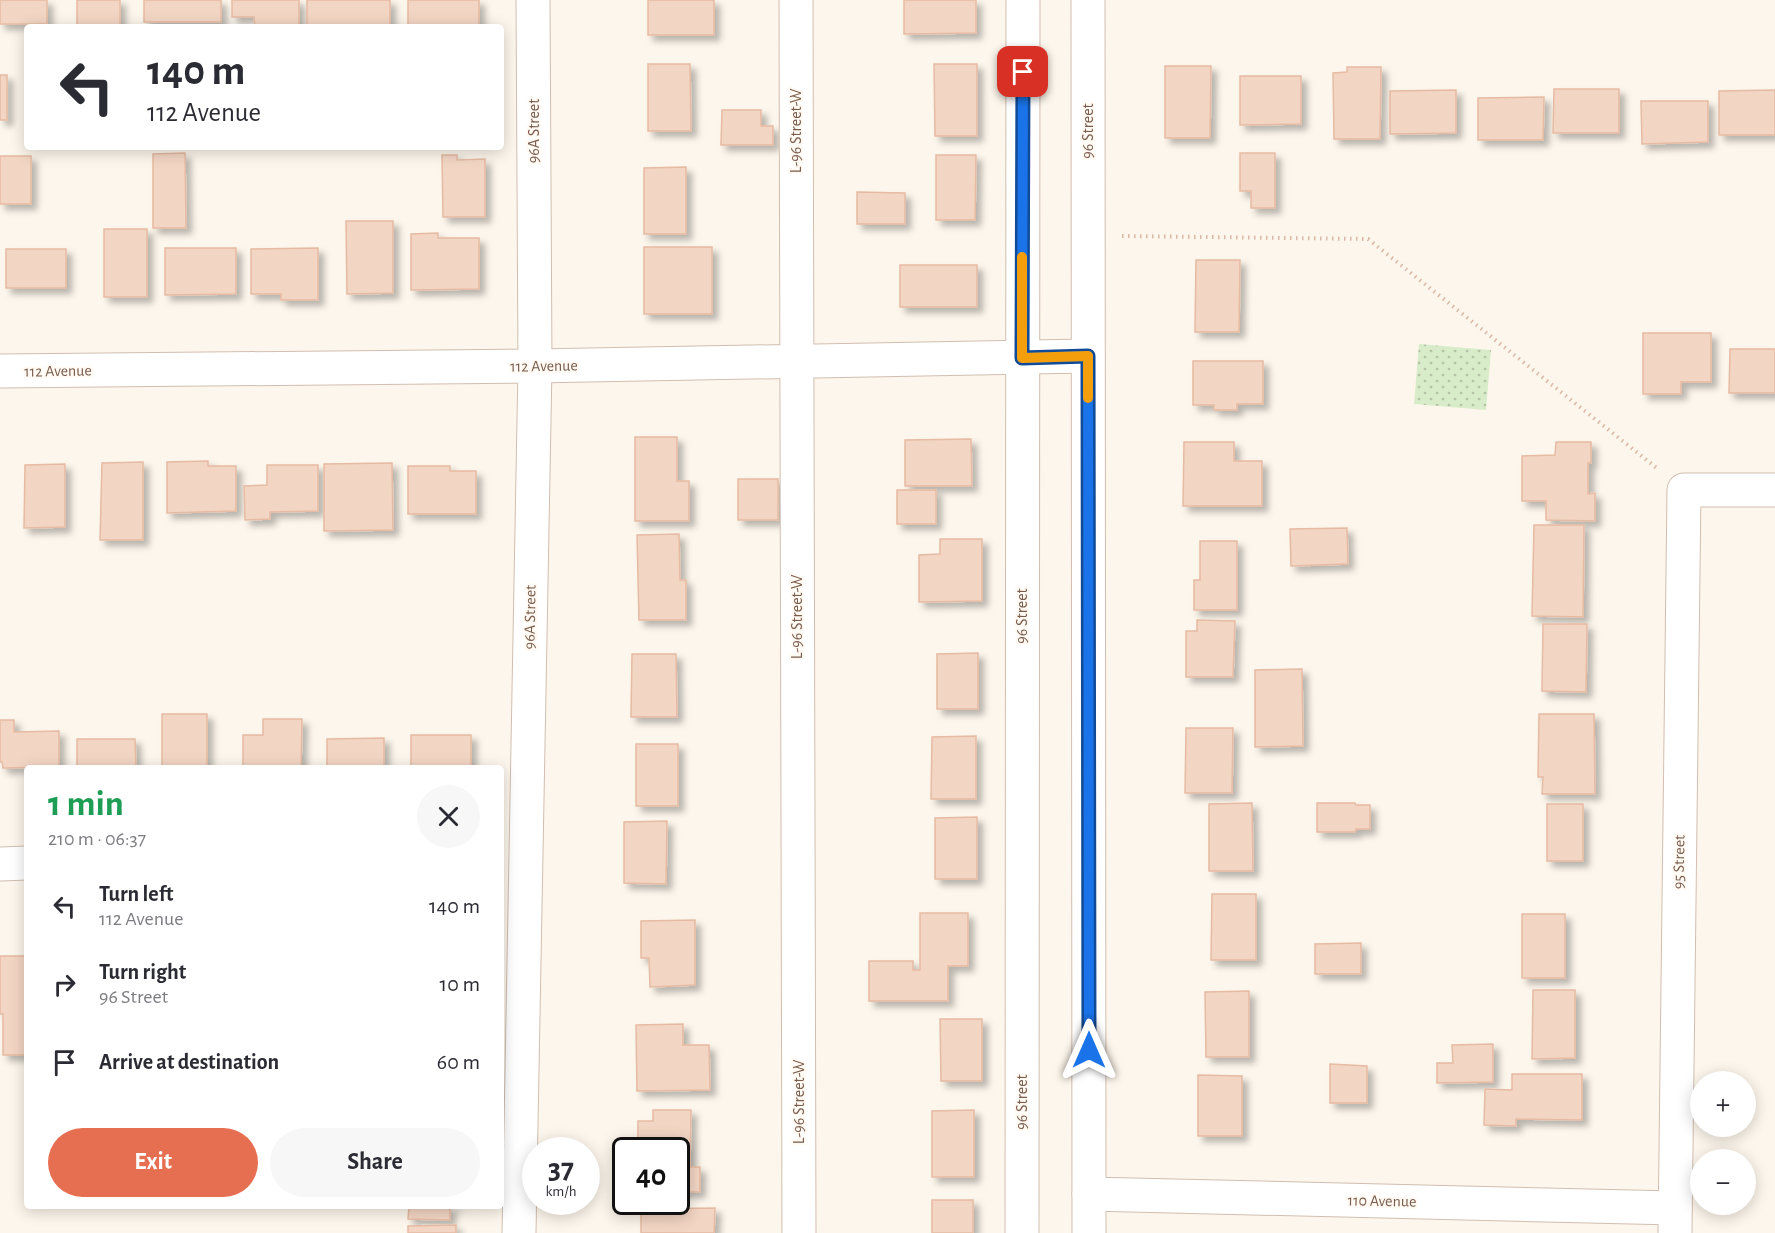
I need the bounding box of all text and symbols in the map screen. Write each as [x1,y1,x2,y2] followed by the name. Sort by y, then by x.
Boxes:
[997,46,1048,97] pin
[48,48,126,126] icon: left
[147,50,245,92] text: 140 m
[1006,55,1039,88] icon: arrive
[788,88,804,173] street label: L-96 Street-W
[147,99,261,126] text: 112 Avenue
[526,99,542,163] street label: 96A Street
[1080,103,1096,159] street label: 96 Street
[510,357,578,375] street label: 112 Avenue
[24,362,92,380] street label: 112 Avenue
[789,574,805,659] street label: L-96 Street-W
[521,585,539,649] street label: 96A Street
[1014,588,1030,644] street label: 96 Street
[417,785,480,848] button: close
[48,786,124,822] text: 1 min
[48,829,146,849] text: 210 m · 06:37
[1671,835,1687,889] street label: 95 Street
[99,883,173,905] text: Turn left
[48,890,81,923] icon: left
[429,895,480,917] text: 140 m
[99,909,183,929] text: 112 Avenue
[99,961,186,983] text: Turn right
[48,968,81,1001] icon: right
[440,973,480,995] text: 10 m
[99,987,168,1007] text: 96 Street
[1057,1018,1121,1082] position arrow
[48,1046,81,1079] icon: arrive
[99,1051,279,1073] text: Arrive at destination
[437,1051,480,1073] text: 60 m
[791,1059,807,1144] street label: L-96 Street-W
[1690,1071,1756,1215] map controls
[1690,1071,1756,1137] button: +
[1014,1074,1030,1130] street label: 96 Street
[48,1128,258,1197] button: Exit
[270,1128,480,1197] button: Share
[612,1137,690,1215] speed limit sign: 40
[1690,1149,1756,1215] button: −
[548,1154,574,1184] text: 37
[546,1184,576,1199] text: km/h
[1347,1192,1417,1210] street label: 110 Avenue

